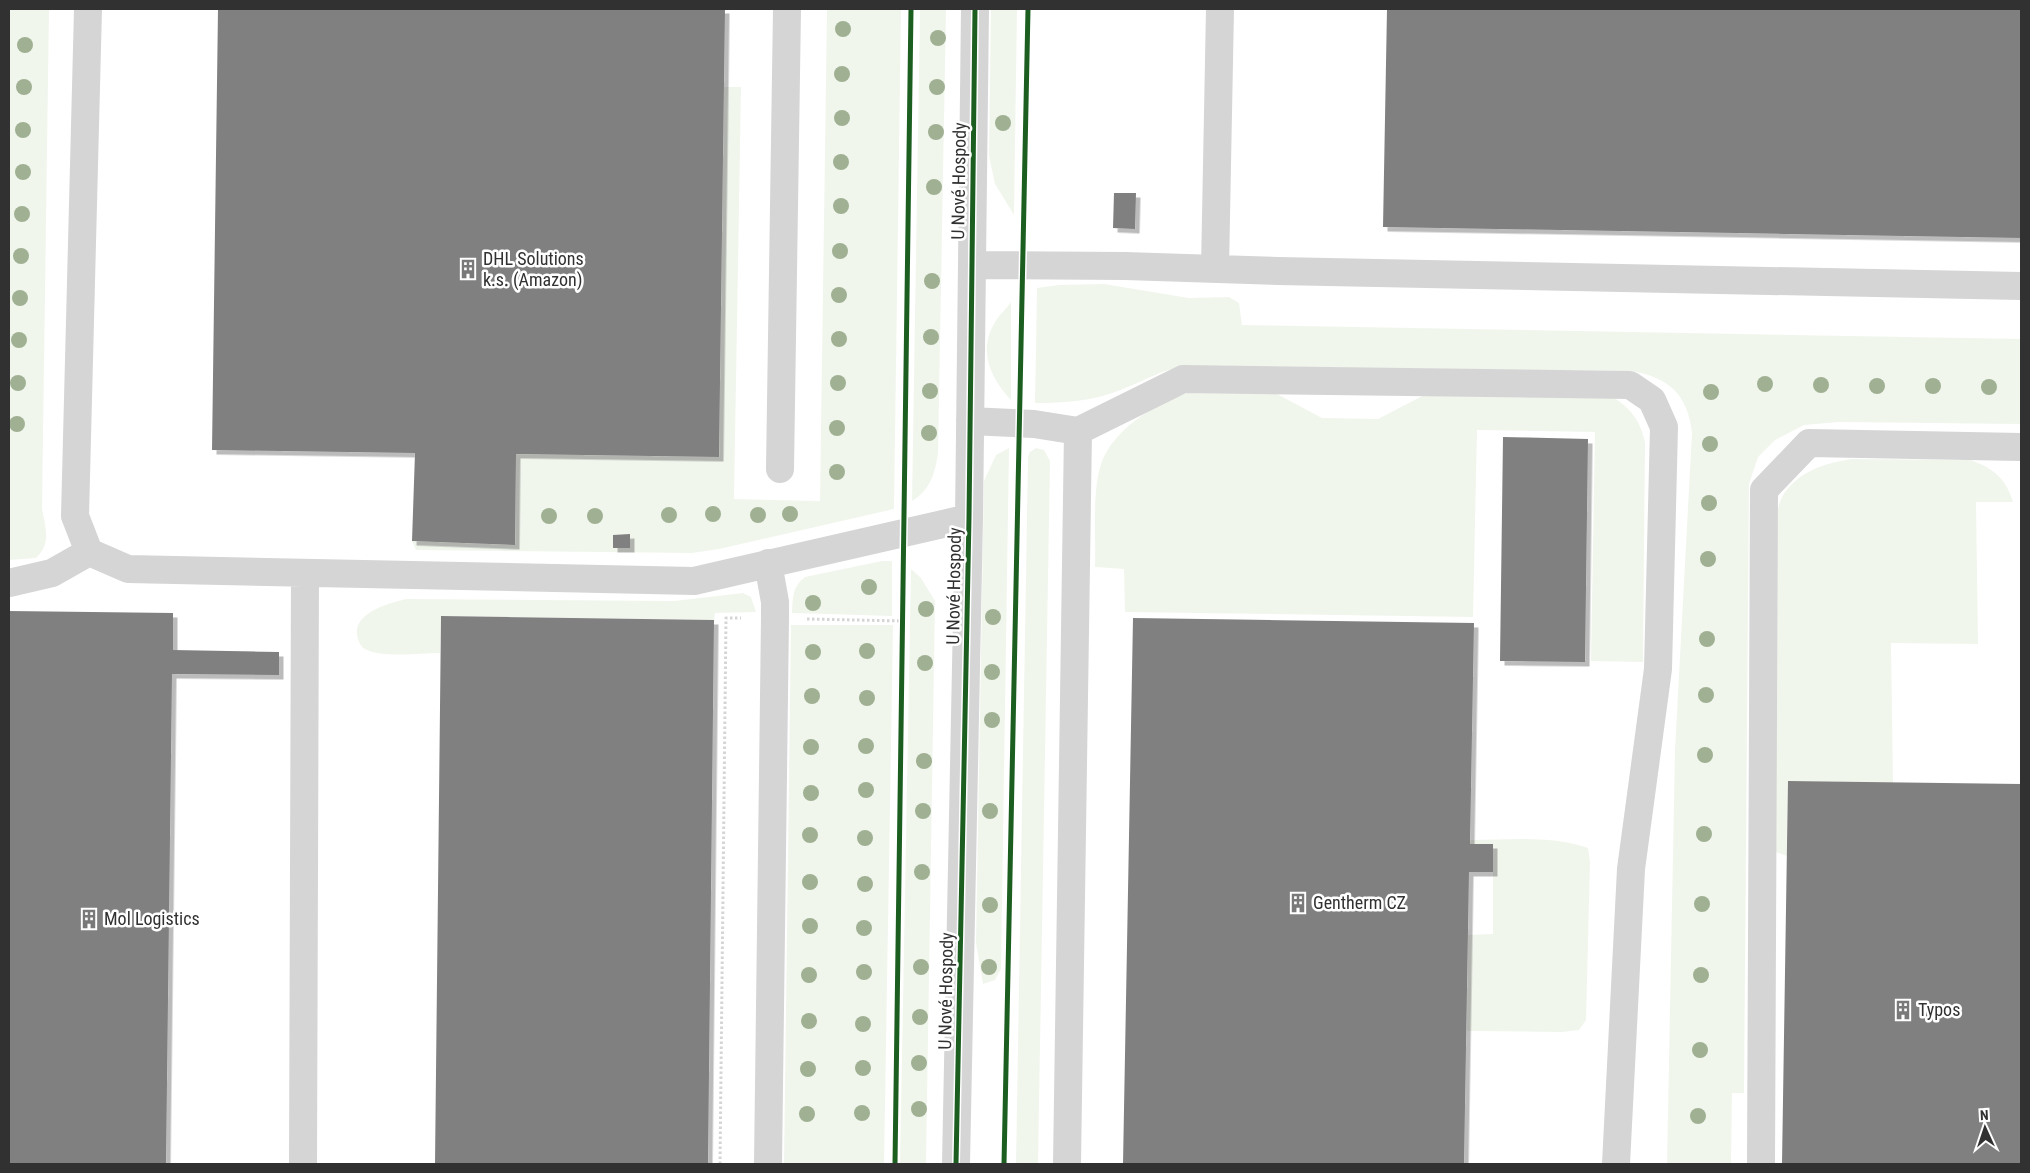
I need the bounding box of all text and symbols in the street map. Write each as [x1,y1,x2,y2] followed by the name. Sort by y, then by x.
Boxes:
[947,122,970,240] street label: U Nové Hospody
[483,248,584,291] place label: DHL Solutions k.s. (Amazon)
[457,258,479,280] building icon: DHL Solutions k.s. (Amazon)
[942,527,965,645] street label: U Nové Hospody
[1287,892,1309,914] building icon: Gentherm CZ
[1313,892,1406,913] place label: Gentherm CZ
[78,908,100,930] building icon: Mol Logistics
[104,908,200,929] place label: Mol Logistics
[934,932,957,1050] street label: U Nové Hospody
[1892,999,1914,1021] building icon: Typos
[1918,999,1960,1020] place label: Typos
[1960,1103,2010,1153] north arrow
[1980,1107,1989,1123] text: N

